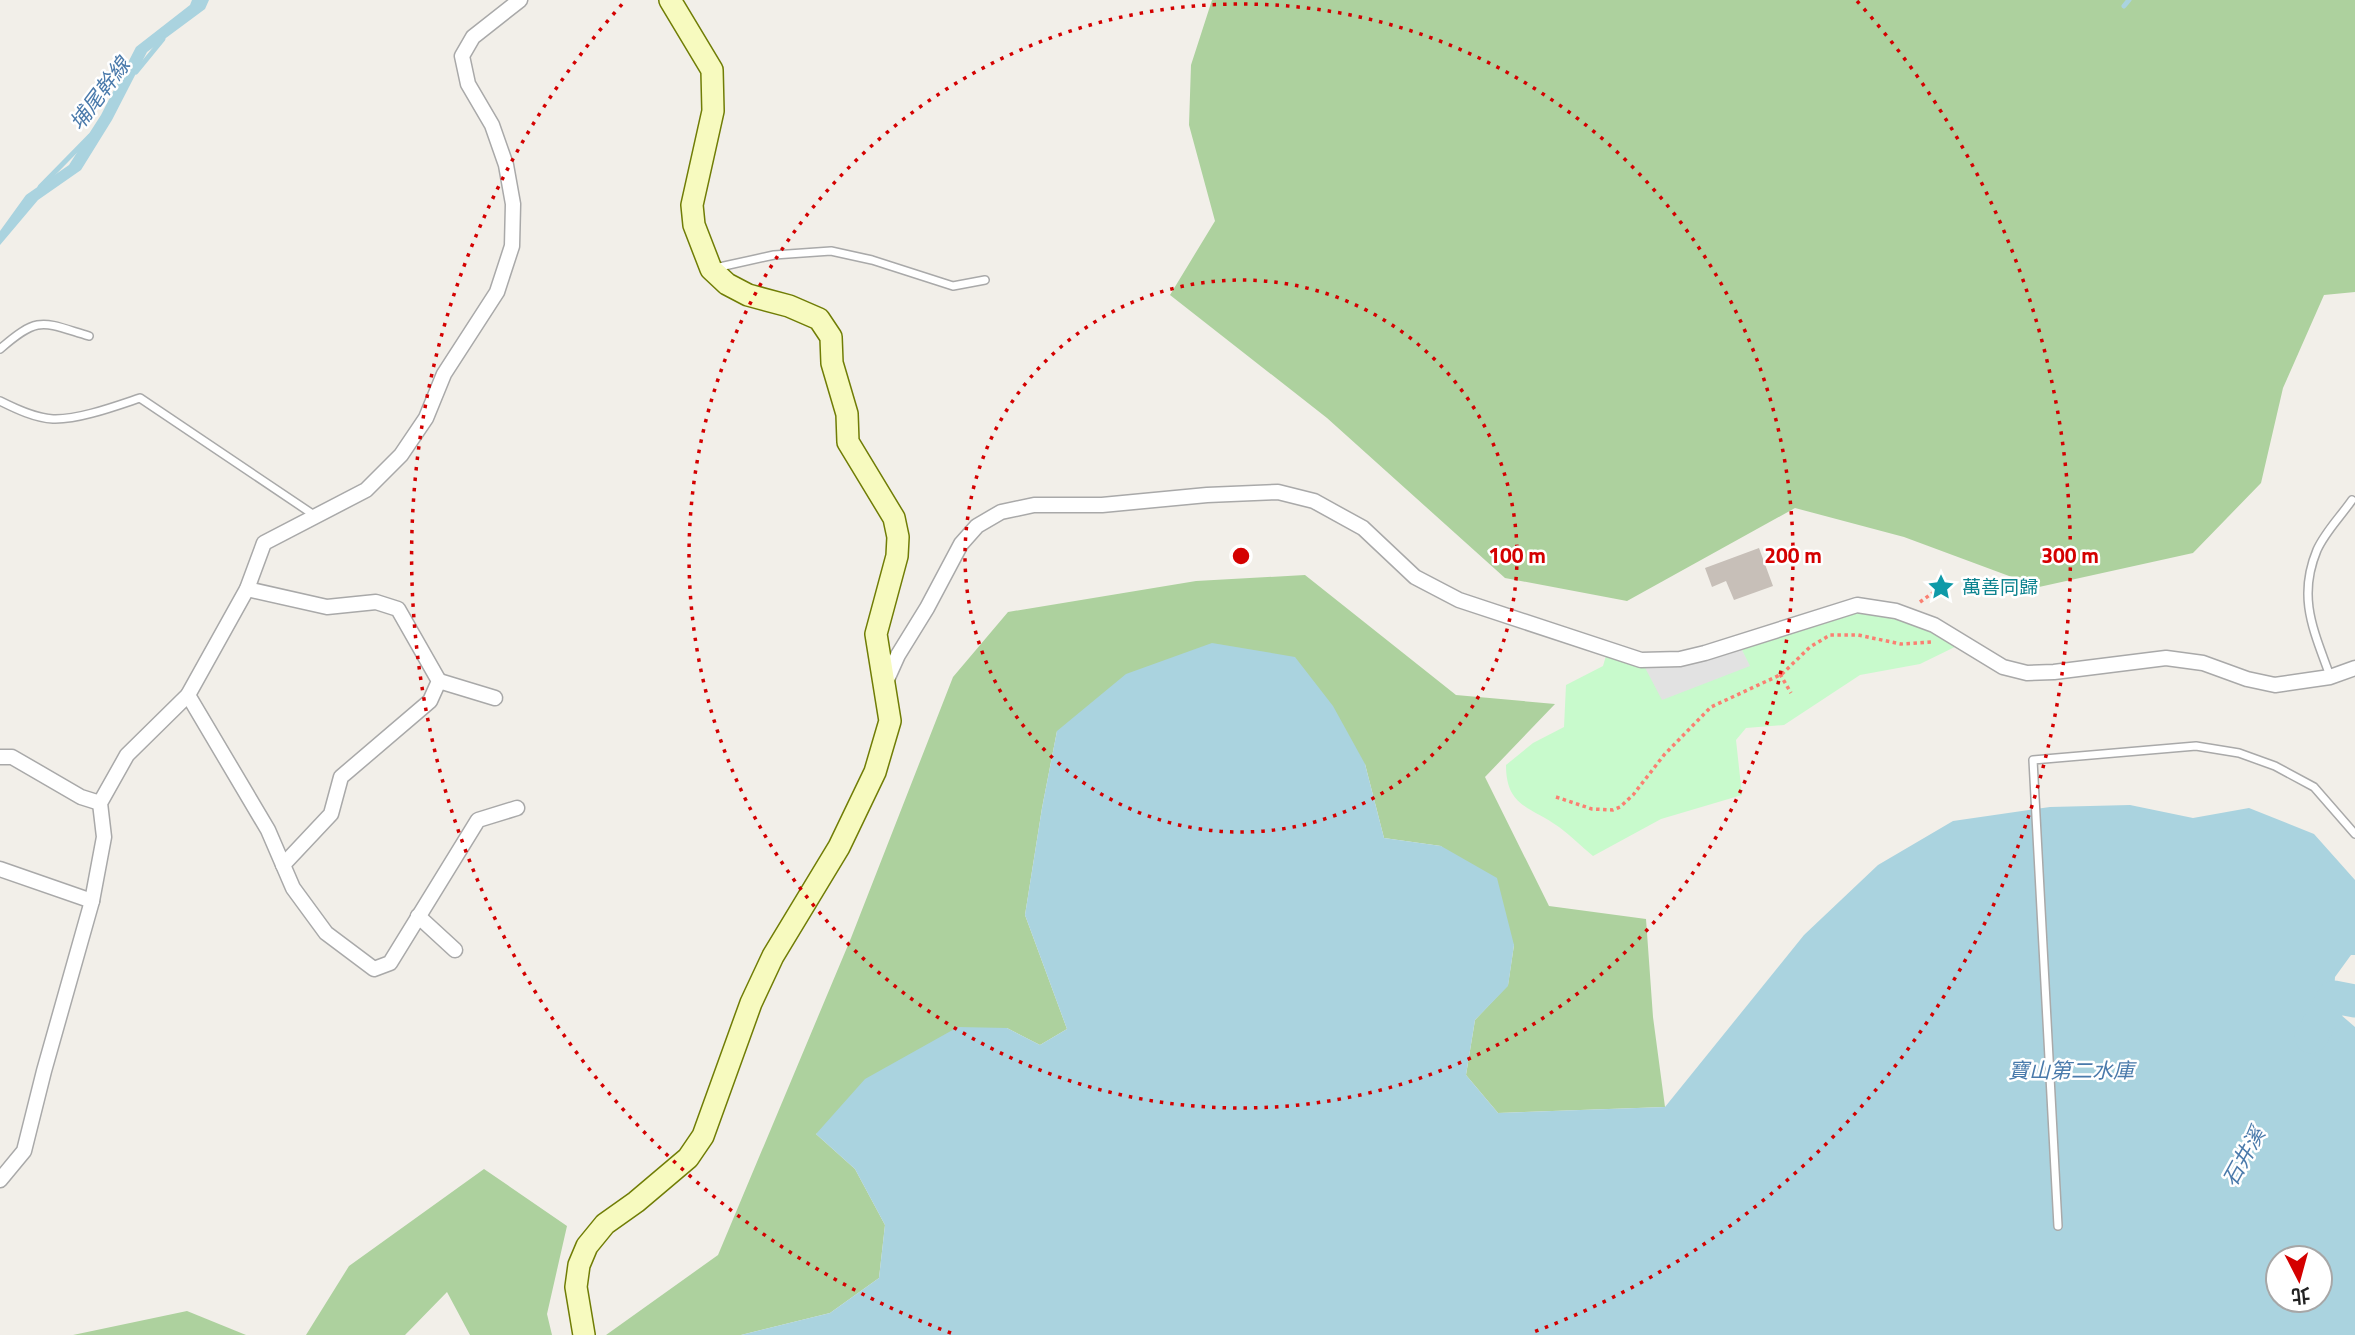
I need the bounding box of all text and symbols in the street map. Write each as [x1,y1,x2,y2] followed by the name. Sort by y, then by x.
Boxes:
[61,49,138,137] water label: 埔尾幹線
[1488,539,1546,571] text: 100 m
[1764,539,1822,571] text: 200 m
[2041,539,2099,571] text: 300 m
[1229,544,1253,568] centre of rings
[1926,572,1956,602] place icon: 萬善同歸
[1962,572,2038,601] place label: 萬善同歸
[2008,1054,2137,1086] water label: 寶山第二水庫
[2214,1119,2274,1192] water label: 石井溪
[2264,1244,2334,1314] north arrow
[2290,1281,2312,1312] text: 北

